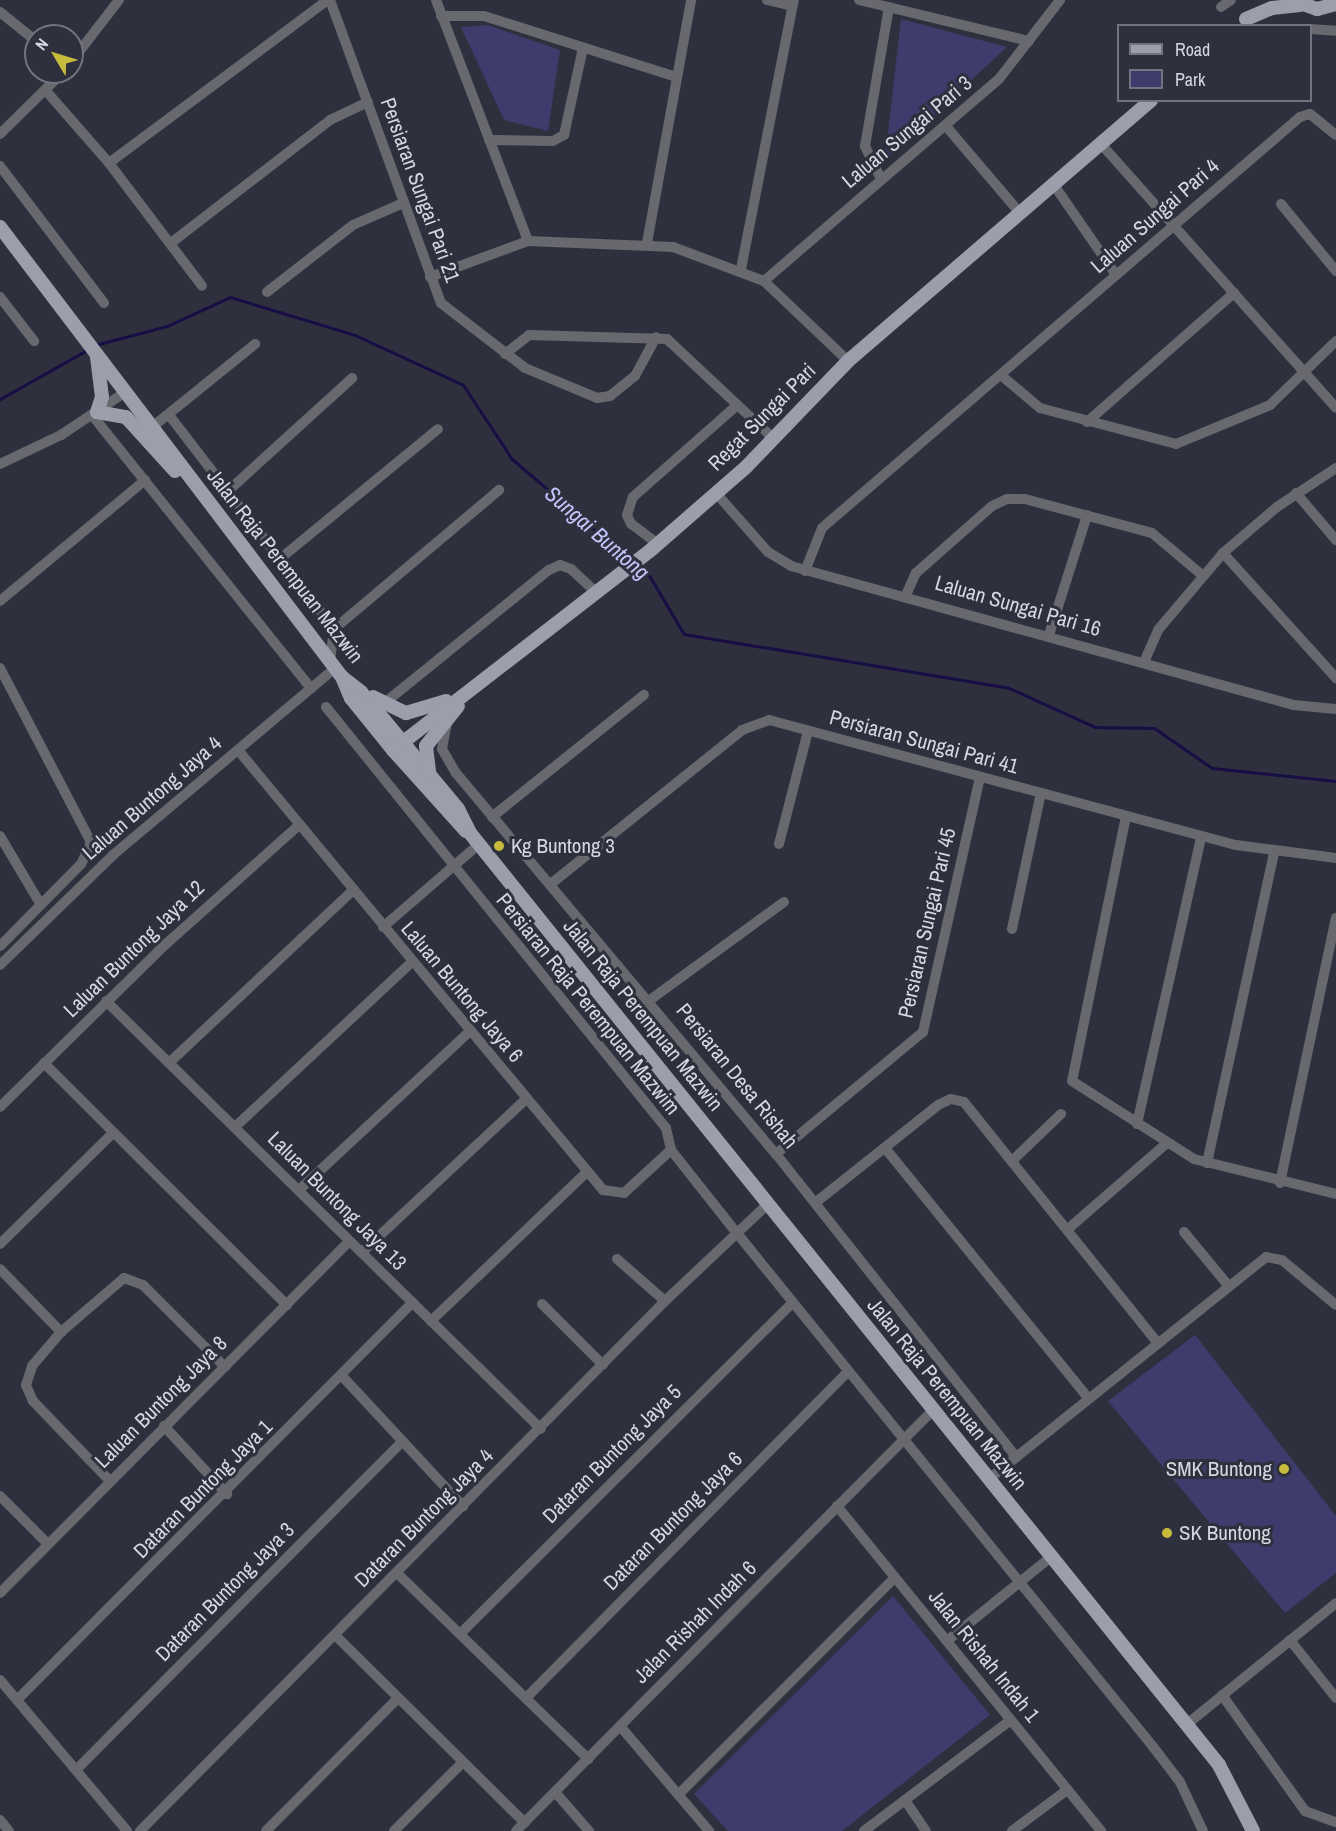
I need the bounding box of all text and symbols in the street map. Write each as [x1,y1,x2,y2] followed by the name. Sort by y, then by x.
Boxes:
[24,24,84,84] north arrow
[1117,24,1312,102] legend
[30,34,53,55] text: N
[1175,37,1210,62] text: Road
[1175,67,1205,92] text: Park
[837,70,977,194] street label: Laluan Sungai Pari 3
[375,94,465,286] street label: Persiaran Sungai Pari 21
[1086,153,1224,279] street label: Laluan Sungai Pari 4
[703,358,821,476] street label: Regat Sungai Pari
[201,464,369,668] street label: Jalan Raja Perempuan Mazwin
[540,481,654,585] water label: Sungai Buntong
[932,570,1104,642] street label: Laluan Sungai Pari 16
[827,705,1021,779] street label: Persiaran Sungai Pari 41
[77,731,227,865] street label: Laluan Buntong Jaya 4
[893,825,961,1021] street label: Persiaran Sungai Pari 45
[511,833,615,859] place label: Kg Buntong 3
[492,839,506,853] marker: Kg Buntong 3
[58,875,210,1023] street label: Laluan Buntong Jaya 12
[491,888,685,1120] street label: Persiaran Raja Perempuan Mazwim
[558,914,728,1116] street label: Jalan Raja Perempuan Mazwin
[396,916,528,1068] street label: Laluan Buntong Jaya 6
[671,999,803,1153] street label: Persiaran Desa Rishah
[262,1126,412,1276] street label: Laluan Buntong Jaya 13
[862,1293,1032,1495] street label: Jalan Raja Perempuan Mazwin
[90,1331,232,1473] street label: Laluan Buntong Jaya 8
[537,1379,687,1529] street label: Dataran Buntong Jaya 5
[128,1414,278,1564] street label: Dataran Buntong Jaya 1
[349,1443,499,1593] street label: Dataran Buntong Jaya 4
[598,1446,748,1596] street label: Dataran Buntong Jaya 6
[1166,1456,1272,1482] place label: SMK Buntong
[1277,1462,1291,1476] marker: SMK Buntong
[150,1517,300,1667] street label: Dataran Buntong Jaya 3
[1179,1520,1271,1546] place label: SK Buntong
[1160,1526,1174,1540] marker: SK Buntong
[629,1556,761,1688] street label: Jalan Rishah Indah 6
[923,1585,1045,1727] street label: Jalan Rishah Indah 1

